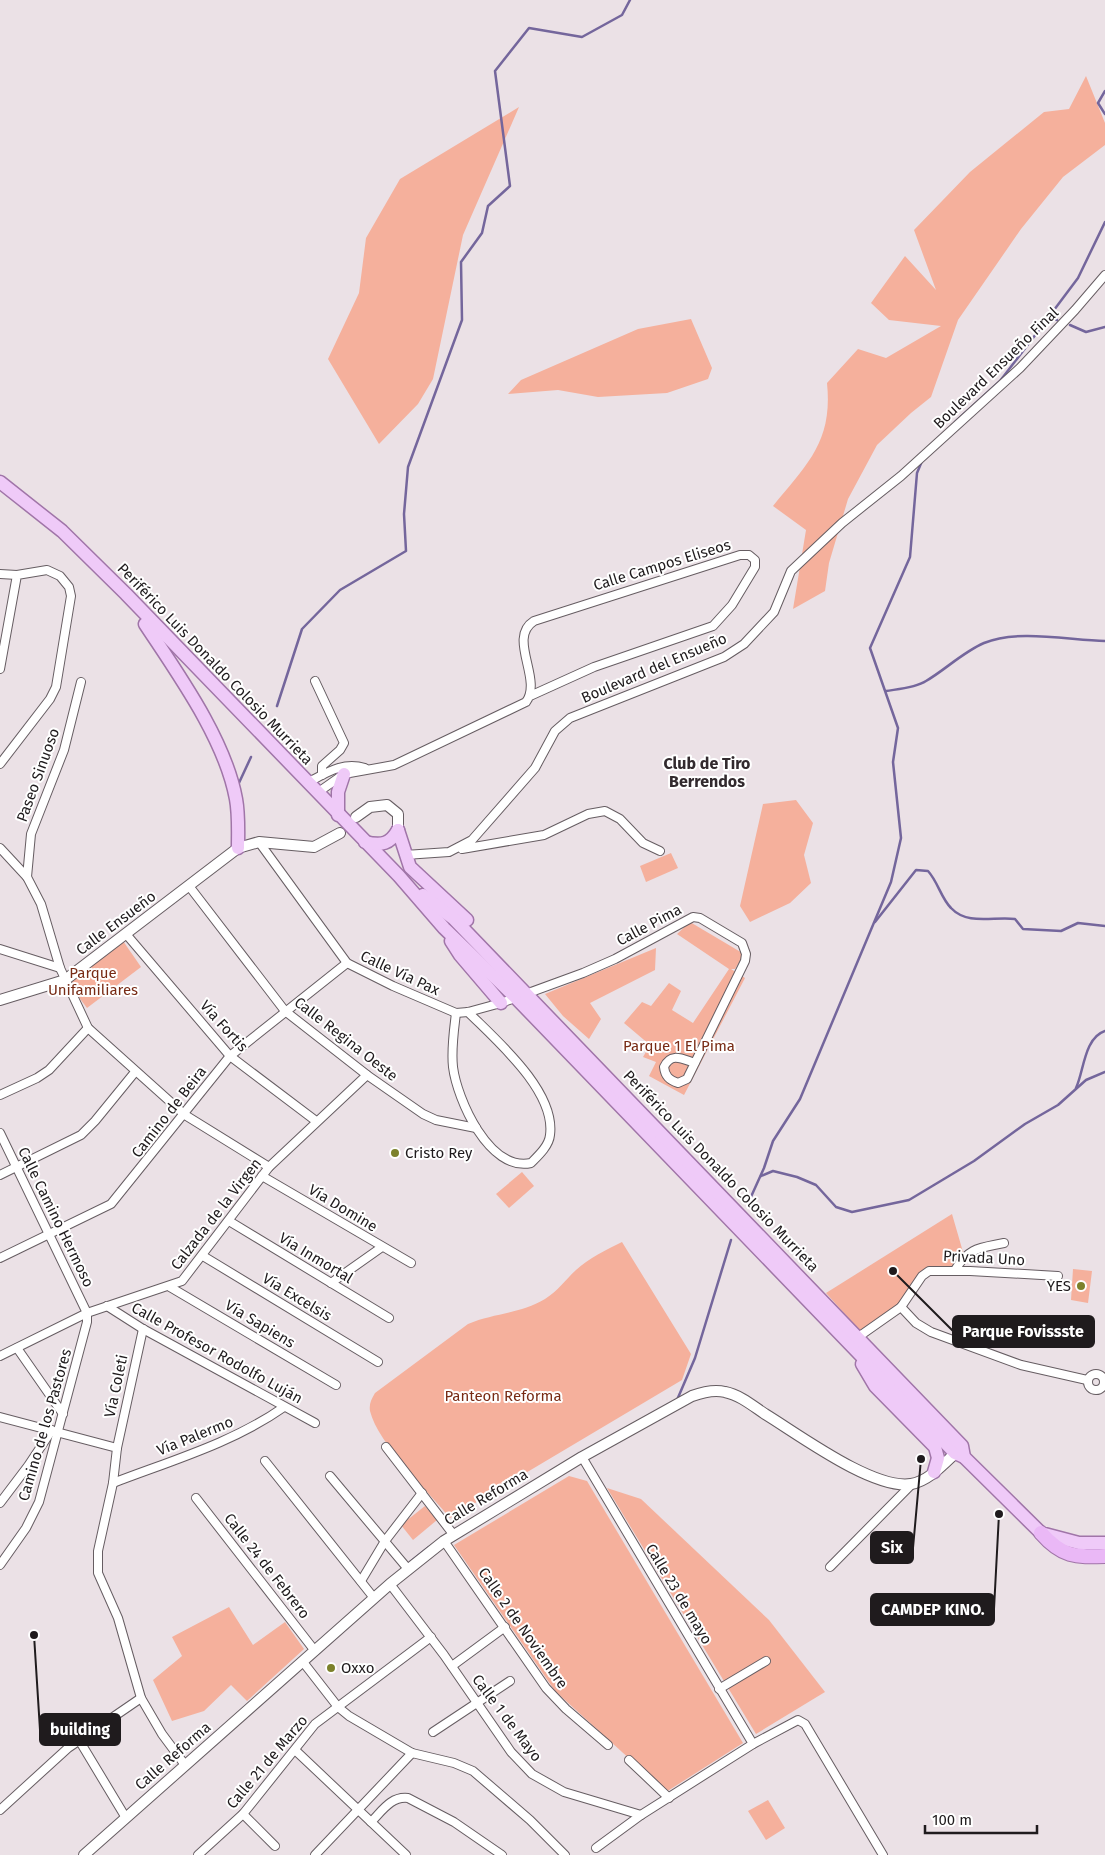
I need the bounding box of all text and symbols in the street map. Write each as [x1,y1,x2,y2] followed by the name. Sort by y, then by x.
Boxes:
[930,303,1063,432] street label: Boulevard Ensueño Final
[591,536,733,594] street label: Calle Campos Eliseos
[114,559,316,769] street label: Periférico Luis Donaldo Colosio Murrieta
[579,629,729,707] street label: Boulevard del Ensueño
[13,726,63,824] street label: Paseo Sinuoso
[664,754,750,791] district label: Club de Tiro Berrendos
[73,887,159,959] street label: Calle Ensueño
[613,900,685,950] street label: Calle Pima
[358,947,443,999] street label: Calle Vía Pax
[48,964,138,999] park label: Parque Unifamiliares
[291,993,401,1085] street label: Calle Regina Oeste
[196,997,252,1055] street label: Vía Fortis
[623,1037,735,1055] park label: Parque 1 El Pima
[128,1063,210,1161] street label: Camino de Beira
[620,1066,822,1276] street label: Periférico Luis Donaldo Colosio Murrieta
[14,1144,98,1290] street label: Calle Camino Hermoso
[405,1144,473,1162] place label: Cristo Rey
[389,1147,401,1159] marker: Cristo Rey
[167,1155,265,1273] street label: Calzada de la Virgen
[305,1180,381,1236] street label: Vía Domine
[276,1229,357,1287] street label: Vía Inmortal
[942,1247,1026,1269] street label: Privada Uno
[259,1269,335,1325] street label: Vía Excelsis
[1047,1277,1071,1295] place label: YES
[1075,1280,1087,1292] marker: YES
[222,1296,298,1352] street label: Vía Sapiens
[128,1298,306,1408] street label: Calle Profesor Rodolfo Luján
[953,1316,1094,1347] callout: Parque Fovissste
[962,1322,1084,1341] text: Parque Fovissste
[15,1347,75,1503] street label: Camino de los Pastores
[101,1353,131,1419] street label: Vía Coleti
[444,1387,562,1405] park label: Panteon Reforma
[154,1413,236,1459] street label: Vía Palermo
[441,1465,531,1529] street label: Calle Reforma
[220,1510,314,1622] street label: Calle 24 de Febrero
[871,1532,913,1563] callout: Six
[881,1538,904,1557] text: Six
[642,1541,716,1647] street label: Calle 23 de mayo
[474,1564,572,1692] street label: Calle 2 de Noviembre
[871,1594,994,1625] callout: CAMDEP KINO.
[881,1600,985,1619] text: CAMDEP KINO.
[341,1659,374,1677] place label: Oxxo
[325,1662,337,1674] marker: Oxxo
[468,1671,546,1765] street label: Calle 1 de Mayo
[223,1712,311,1812] street label: Calle 21 de Marzo
[40,1714,120,1745] callout: building
[131,1718,215,1794] street label: Calle Reforma
[50,1720,110,1739] text: building
[925,1802,1038,1834] scale bar
[932,1811,972,1829] text: 100 m

